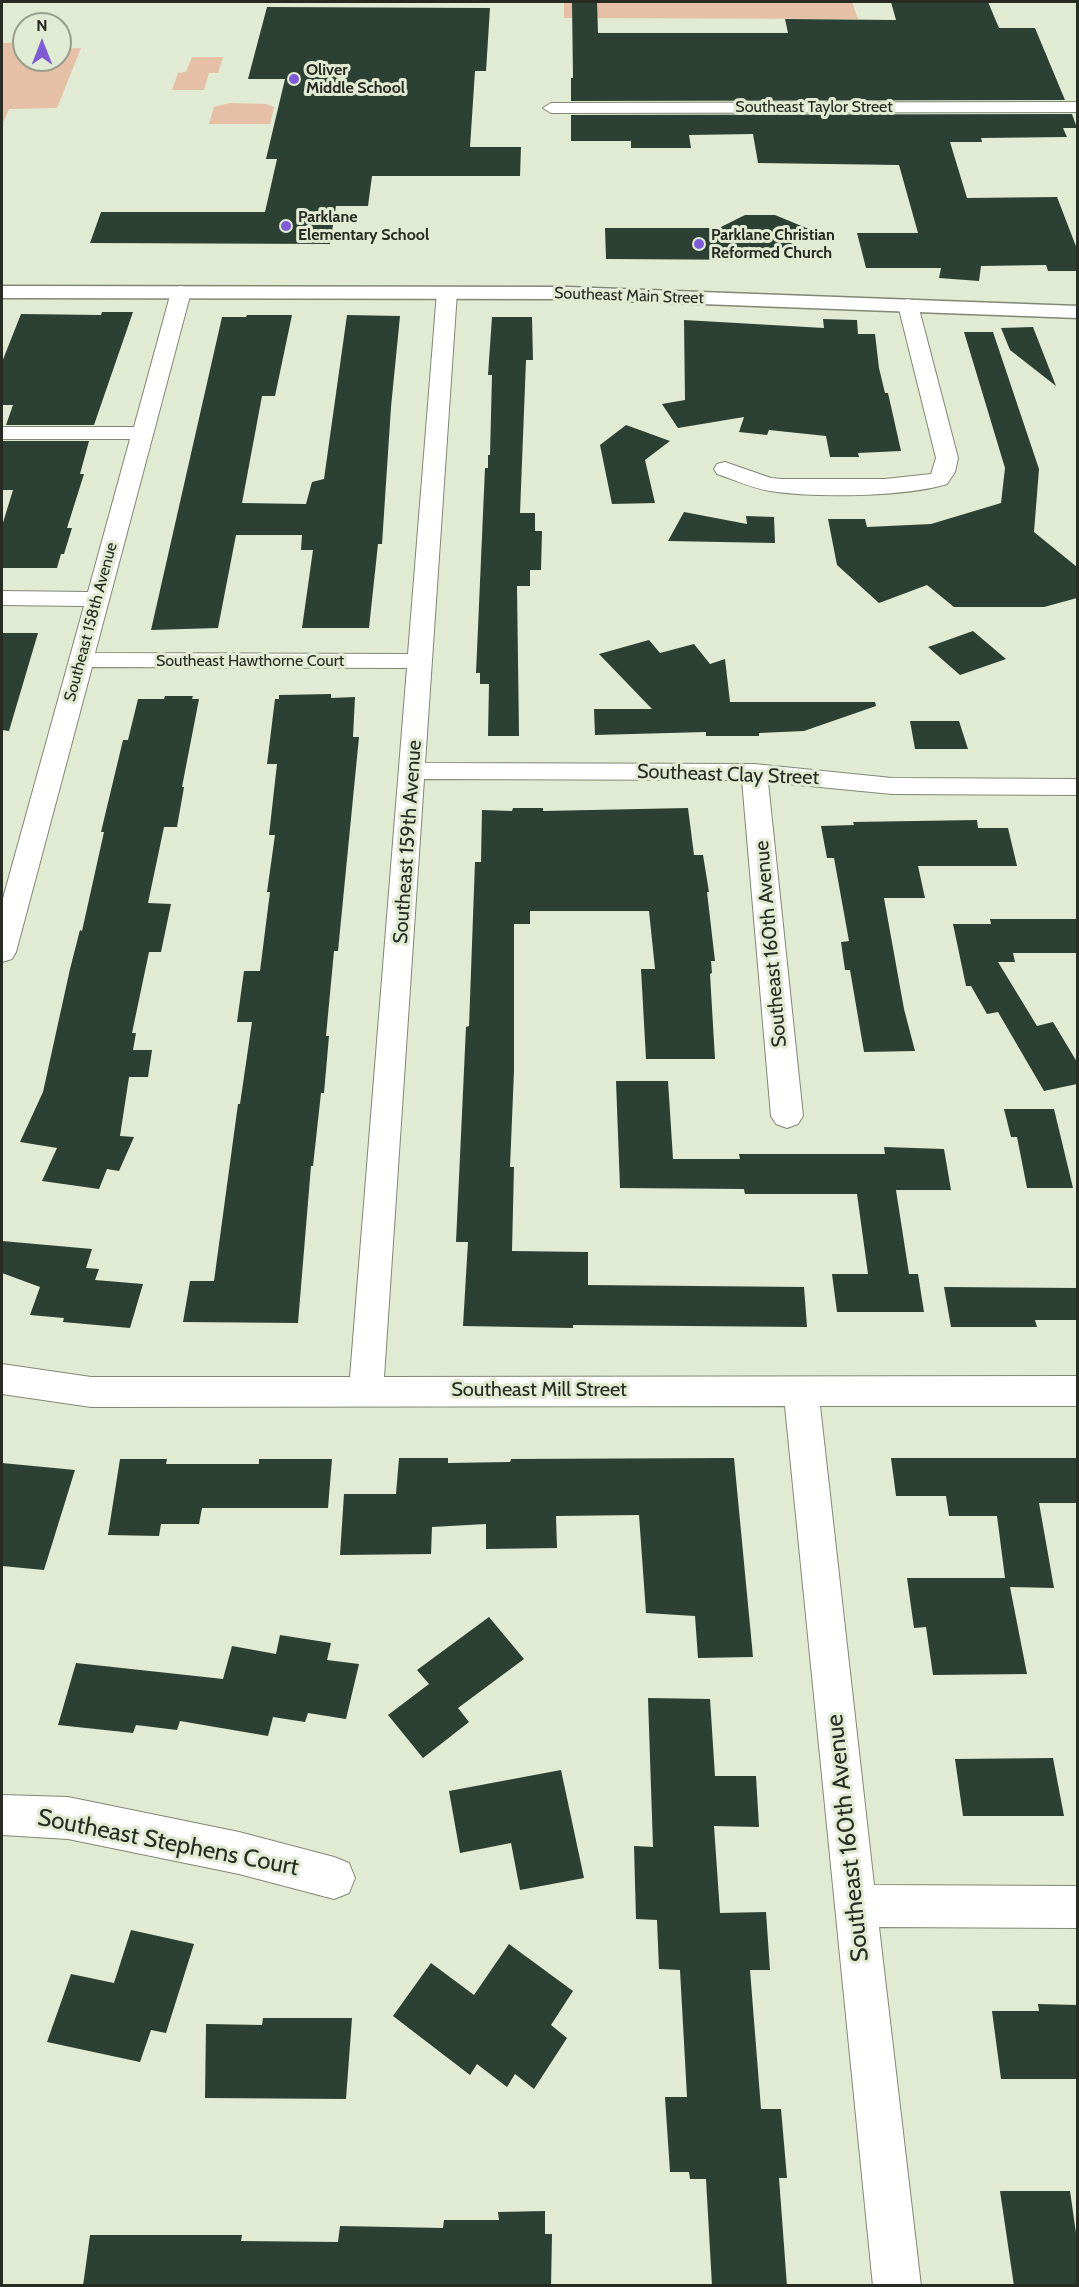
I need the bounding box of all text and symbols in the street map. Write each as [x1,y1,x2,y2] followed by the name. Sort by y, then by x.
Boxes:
[12,12,72,72] north arrow
[36,16,48,35] text: N
[306,60,405,98] place label: Oliver Middle School
[287,72,301,86] marker: Oliver Middle School
[735,97,893,117] street label: Southeast Taylor Street
[298,207,429,245] place label: Parklane Elementary School
[279,219,293,233] marker: Parklane Elementary School
[711,225,835,263] place label: Parklane Christian Reformed Church
[692,237,706,251] marker: Parklane Christian Reformed Church
[554,284,704,308] street label: Southeast Main Street
[60,540,122,704] street label: Southeast 158th Avenue
[156,651,344,671] street label: Southeast Hawthorne Court
[389,739,427,945] street label: Southeast 159th Avenue
[636,760,820,790] street label: Southeast Clay Street
[750,840,792,1048] street label: Southeast 160th Avenue
[451,1378,627,1402] street label: Southeast Mill Street
[821,1713,875,1963] street label: Southeast 160th Avenue
[35,1804,301,1882] street label: Southeast Stephens Court

